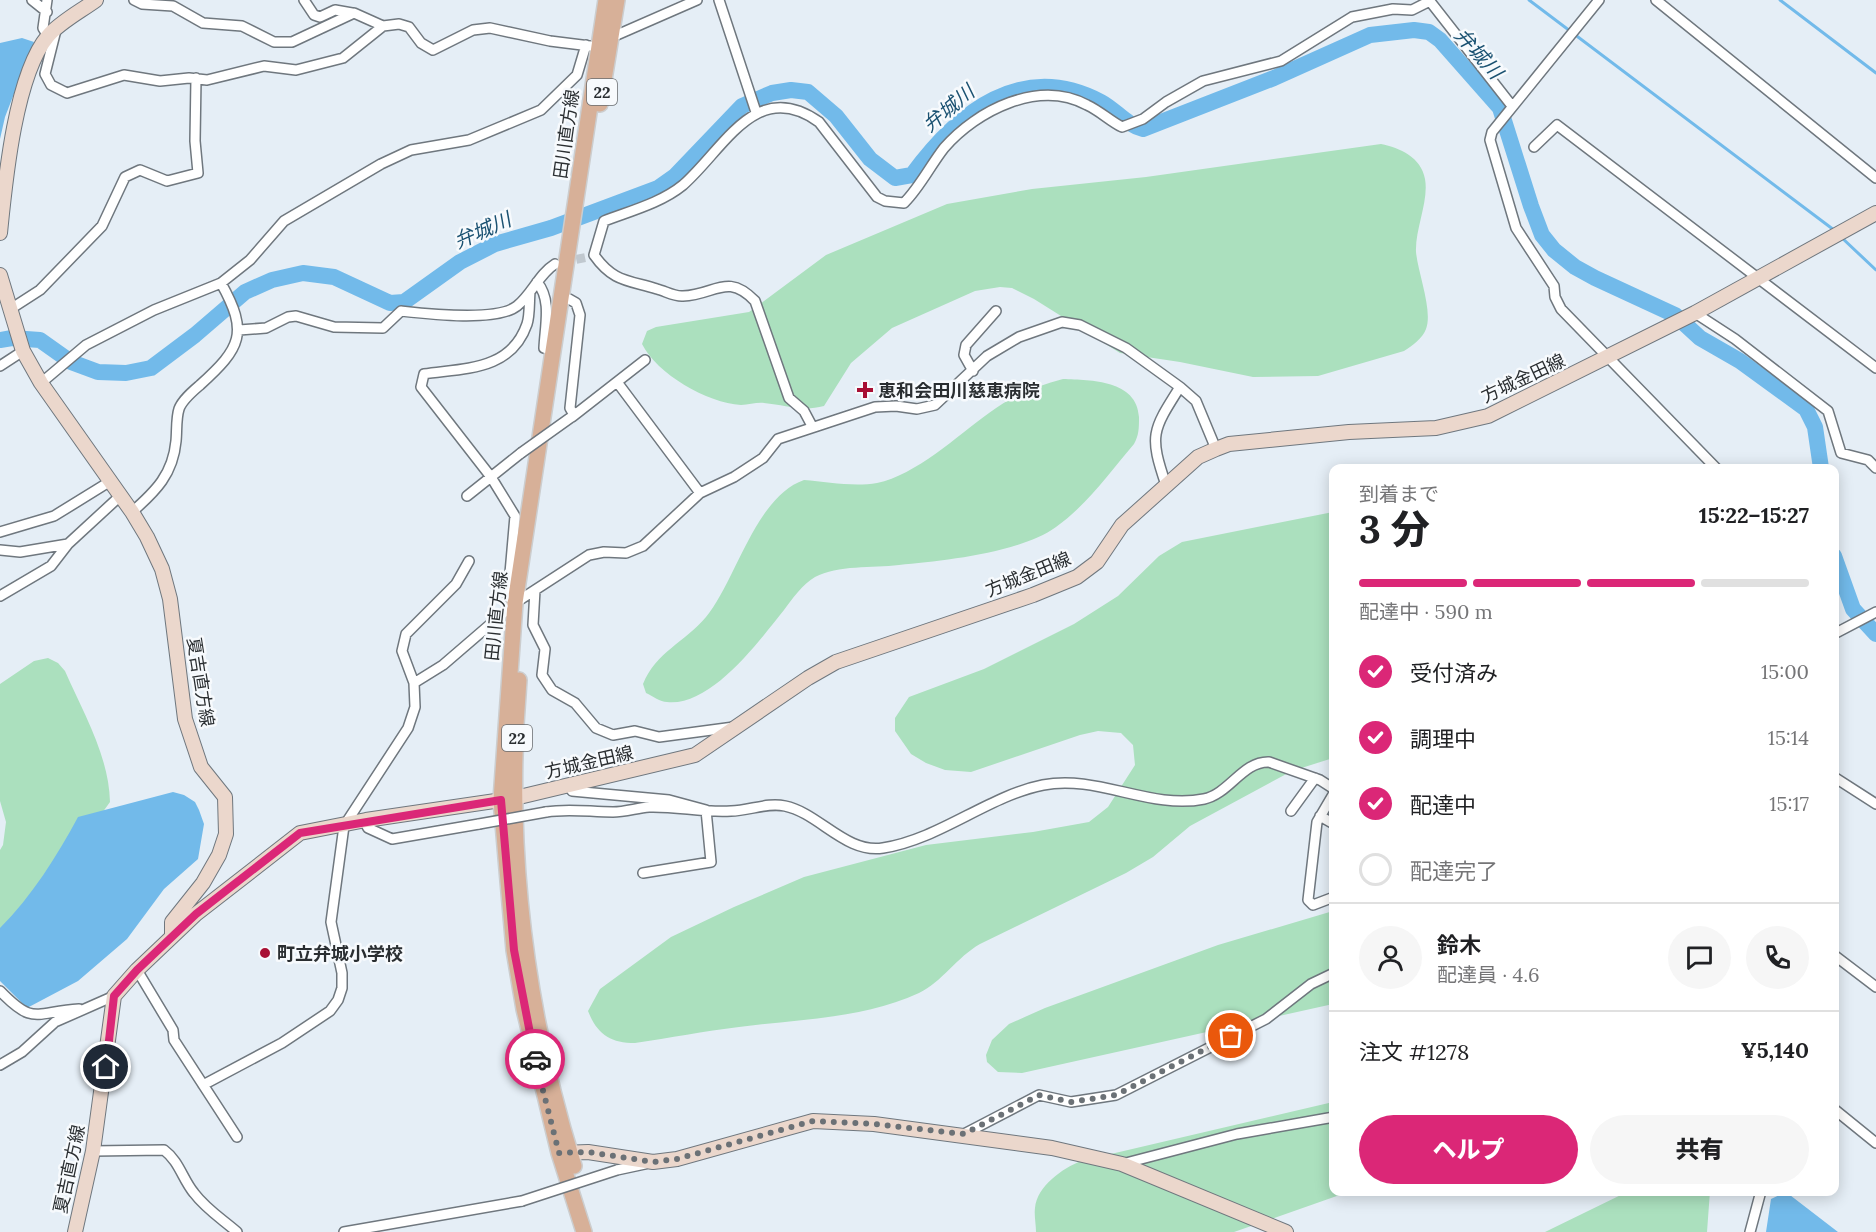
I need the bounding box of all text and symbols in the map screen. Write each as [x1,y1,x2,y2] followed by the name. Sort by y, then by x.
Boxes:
[1450,22,1510,85] water label: 弁城川
[917,78,981,137] water label: 弁城川
[587,79,617,105] road number: 22
[548,88,584,180] street label: 田川直方線
[450,206,516,254] water label: 弁城川
[1477,349,1569,407] street label: 方城金田線
[878,379,1040,402] place label: 恵和会田川慈恵病院
[856,381,874,399] marker: 恵和会田川慈恵病院
[1359,481,1439,506] text: 到着まで
[1699,501,1809,529] text: 15:22–15:27
[1359,504,1430,554] text: 3 分
[982,546,1074,602] street label: 方城金田線
[480,570,512,662] street label: 田川直方線
[1359,599,1493,624] text: 配達中 · 590 m
[183,636,219,728] street label: 夏吉直方線
[1359,655,1392,688] icon: check
[1410,659,1498,687] text: 受付済み
[1761,659,1809,684] text: 15:00
[1359,721,1392,754] icon: check
[502,725,532,751] road number: 22
[1410,725,1476,753] text: 調理中
[1768,725,1809,750] text: 15:14
[543,741,635,783] street label: 方城金田線
[1359,787,1392,820] icon: check
[1410,791,1476,819] text: 配達中
[1769,791,1809,816] text: 15:17
[1410,857,1498,885] text: 配達完了
[1359,926,1422,989] button: person
[1668,926,1731,989] button: chat
[1746,926,1809,989] button: phone
[1437,931,1481,959] text: 鈴木
[277,942,403,965] place label: 町立弁城小学校
[258,946,272,960] marker: 町立弁城小学校
[1437,962,1540,987] text: 配達員 · 4.6
[1205,1010,1256,1061] pin
[1214,1019,1247,1052] icon: bag
[505,1029,565,1089] courier
[1741,1036,1809,1064] text: ¥5,140
[1359,1038,1469,1066] text: 注文 #1278
[80,1041,131,1092] pin
[519,1043,552,1076] icon: car
[89,1050,122,1083] icon: home
[1359,1115,1578,1184] button: ヘルプ
[1590,1115,1809,1184] button: 共有
[48,1123,90,1215] street label: 夏吉直方線

